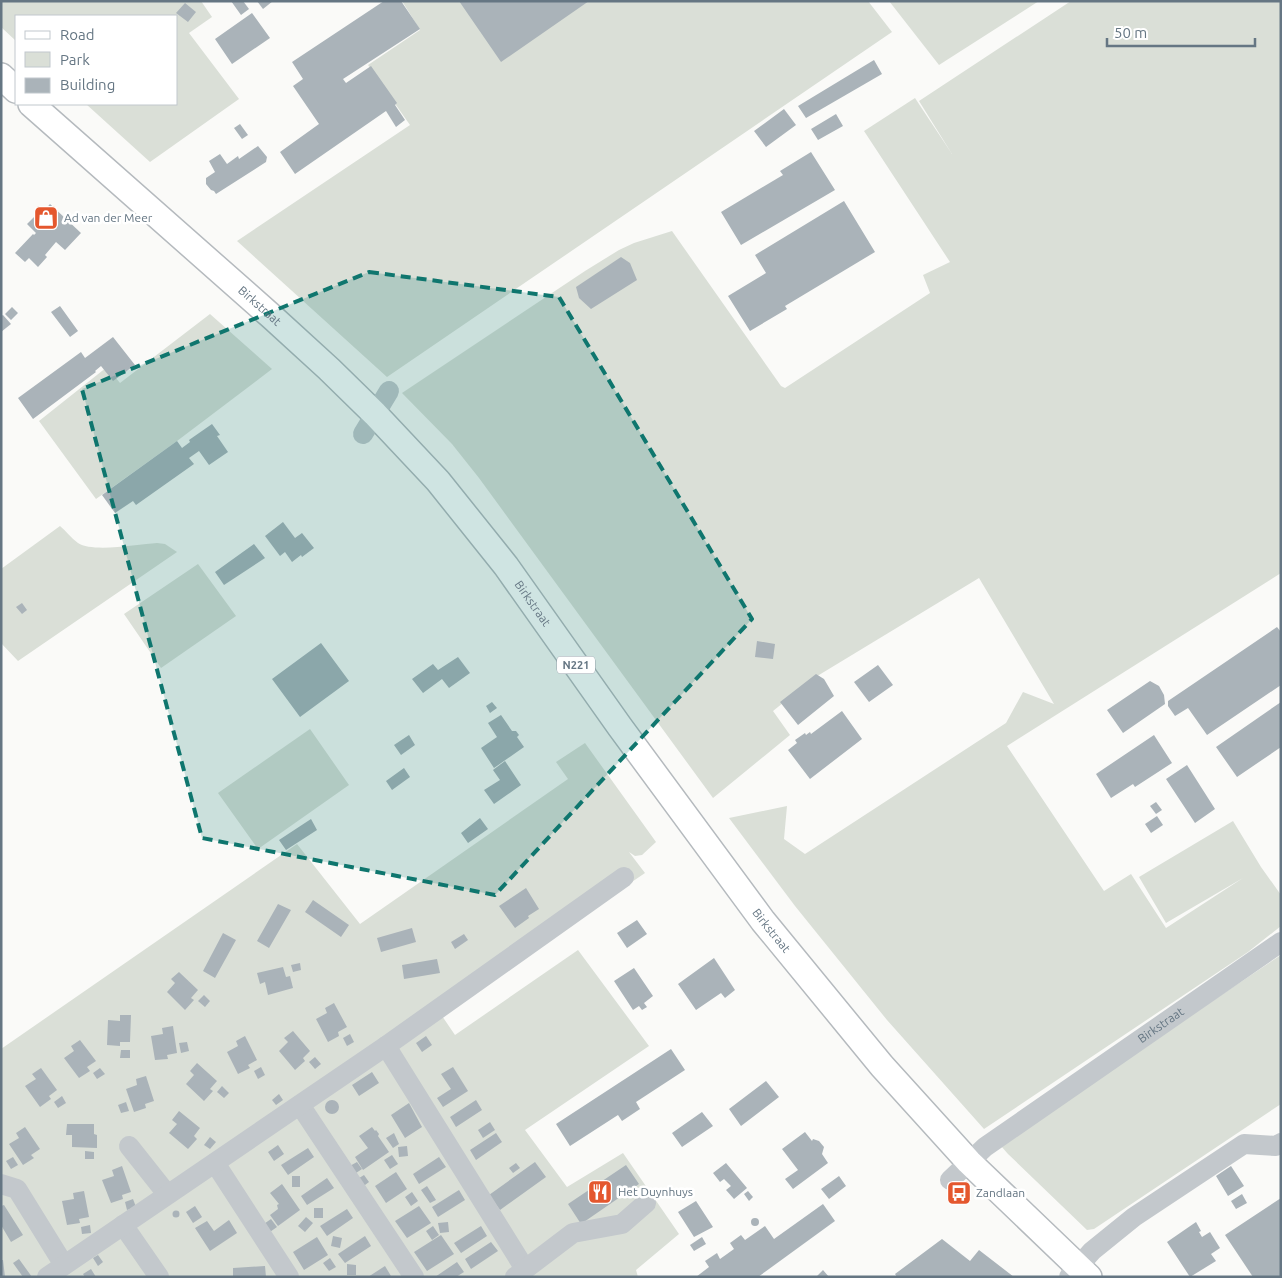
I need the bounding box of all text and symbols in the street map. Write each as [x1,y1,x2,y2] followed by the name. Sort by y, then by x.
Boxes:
[15,15,178,105] legend
[1107,15,1254,47] scale bar
[1114,24,1147,41] text: 50 m
[60,26,95,43] text: Road
[60,51,90,68] text: Park
[60,76,115,93] text: Building
[33,205,59,231] shop icon: Ad van der Meer
[64,211,153,224] place label: Ad van der Meer
[236,283,284,328] street label: Birkstraat
[512,578,554,629] street label: Birkstraat
[557,656,595,674] road number: N221
[750,906,793,955] street label: Birkstraat
[1135,1004,1186,1045] street label: Birkstraat
[587,1179,613,1205] restaurant icon: Het Duynhuys
[946,1180,972,1206] bus stop icon: Zandlaan
[618,1185,693,1198] place label: Het Duynhuys
[976,1186,1025,1199] place label: Zandlaan

